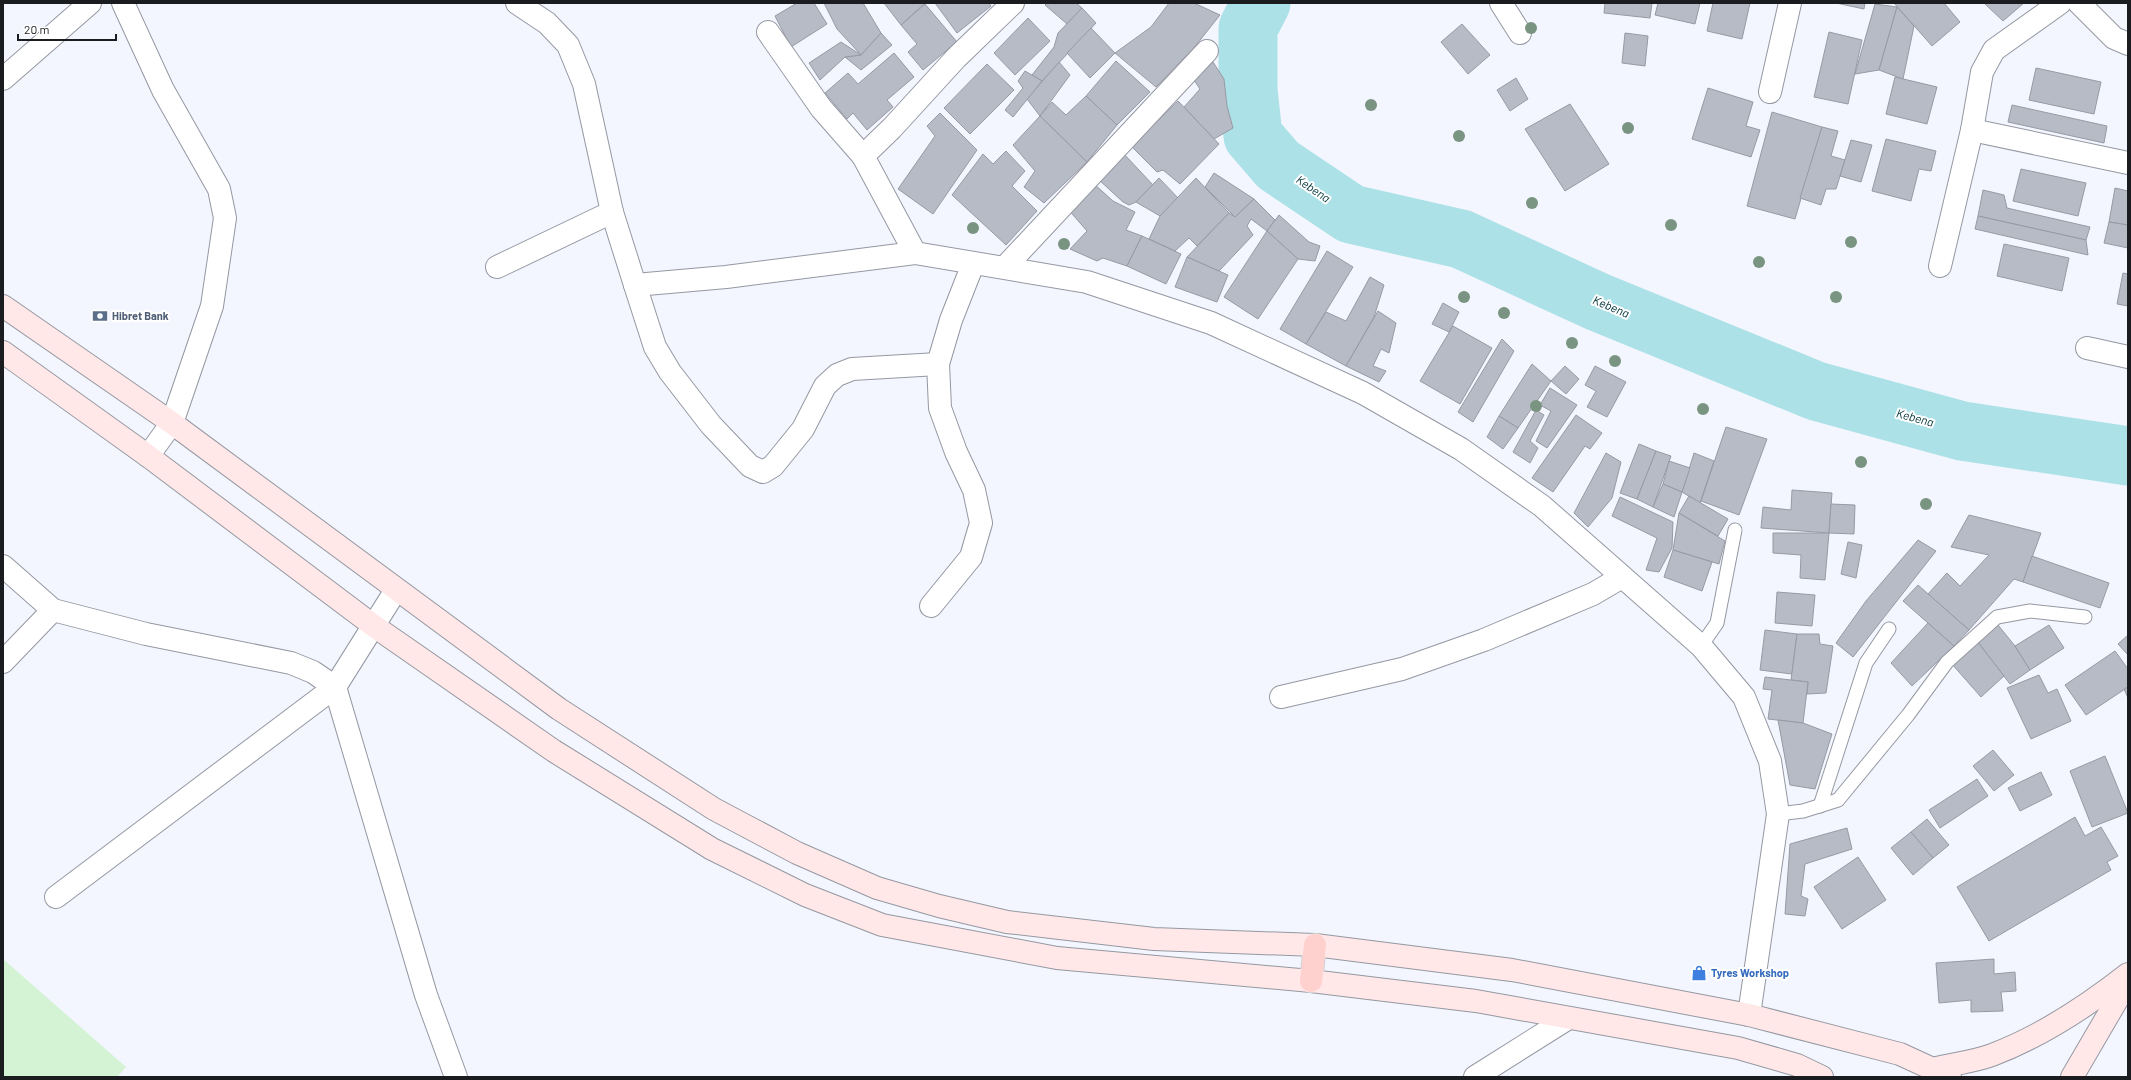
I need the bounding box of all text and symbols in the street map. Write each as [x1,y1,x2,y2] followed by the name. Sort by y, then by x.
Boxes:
[18,16,116,42] scale bar
[24,22,50,36] text: 20 m
[1294,172,1333,205] water label: Kebena
[1591,292,1632,320] water label: Kebena
[91,307,109,325] bank icon: Hibret Bank
[112,309,169,322] place label: Hibret Bank
[1895,405,1936,429] water label: Kebena
[1690,964,1708,982] shop icon: Tyres Workshop
[1711,966,1789,979] place label: Tyres Workshop

